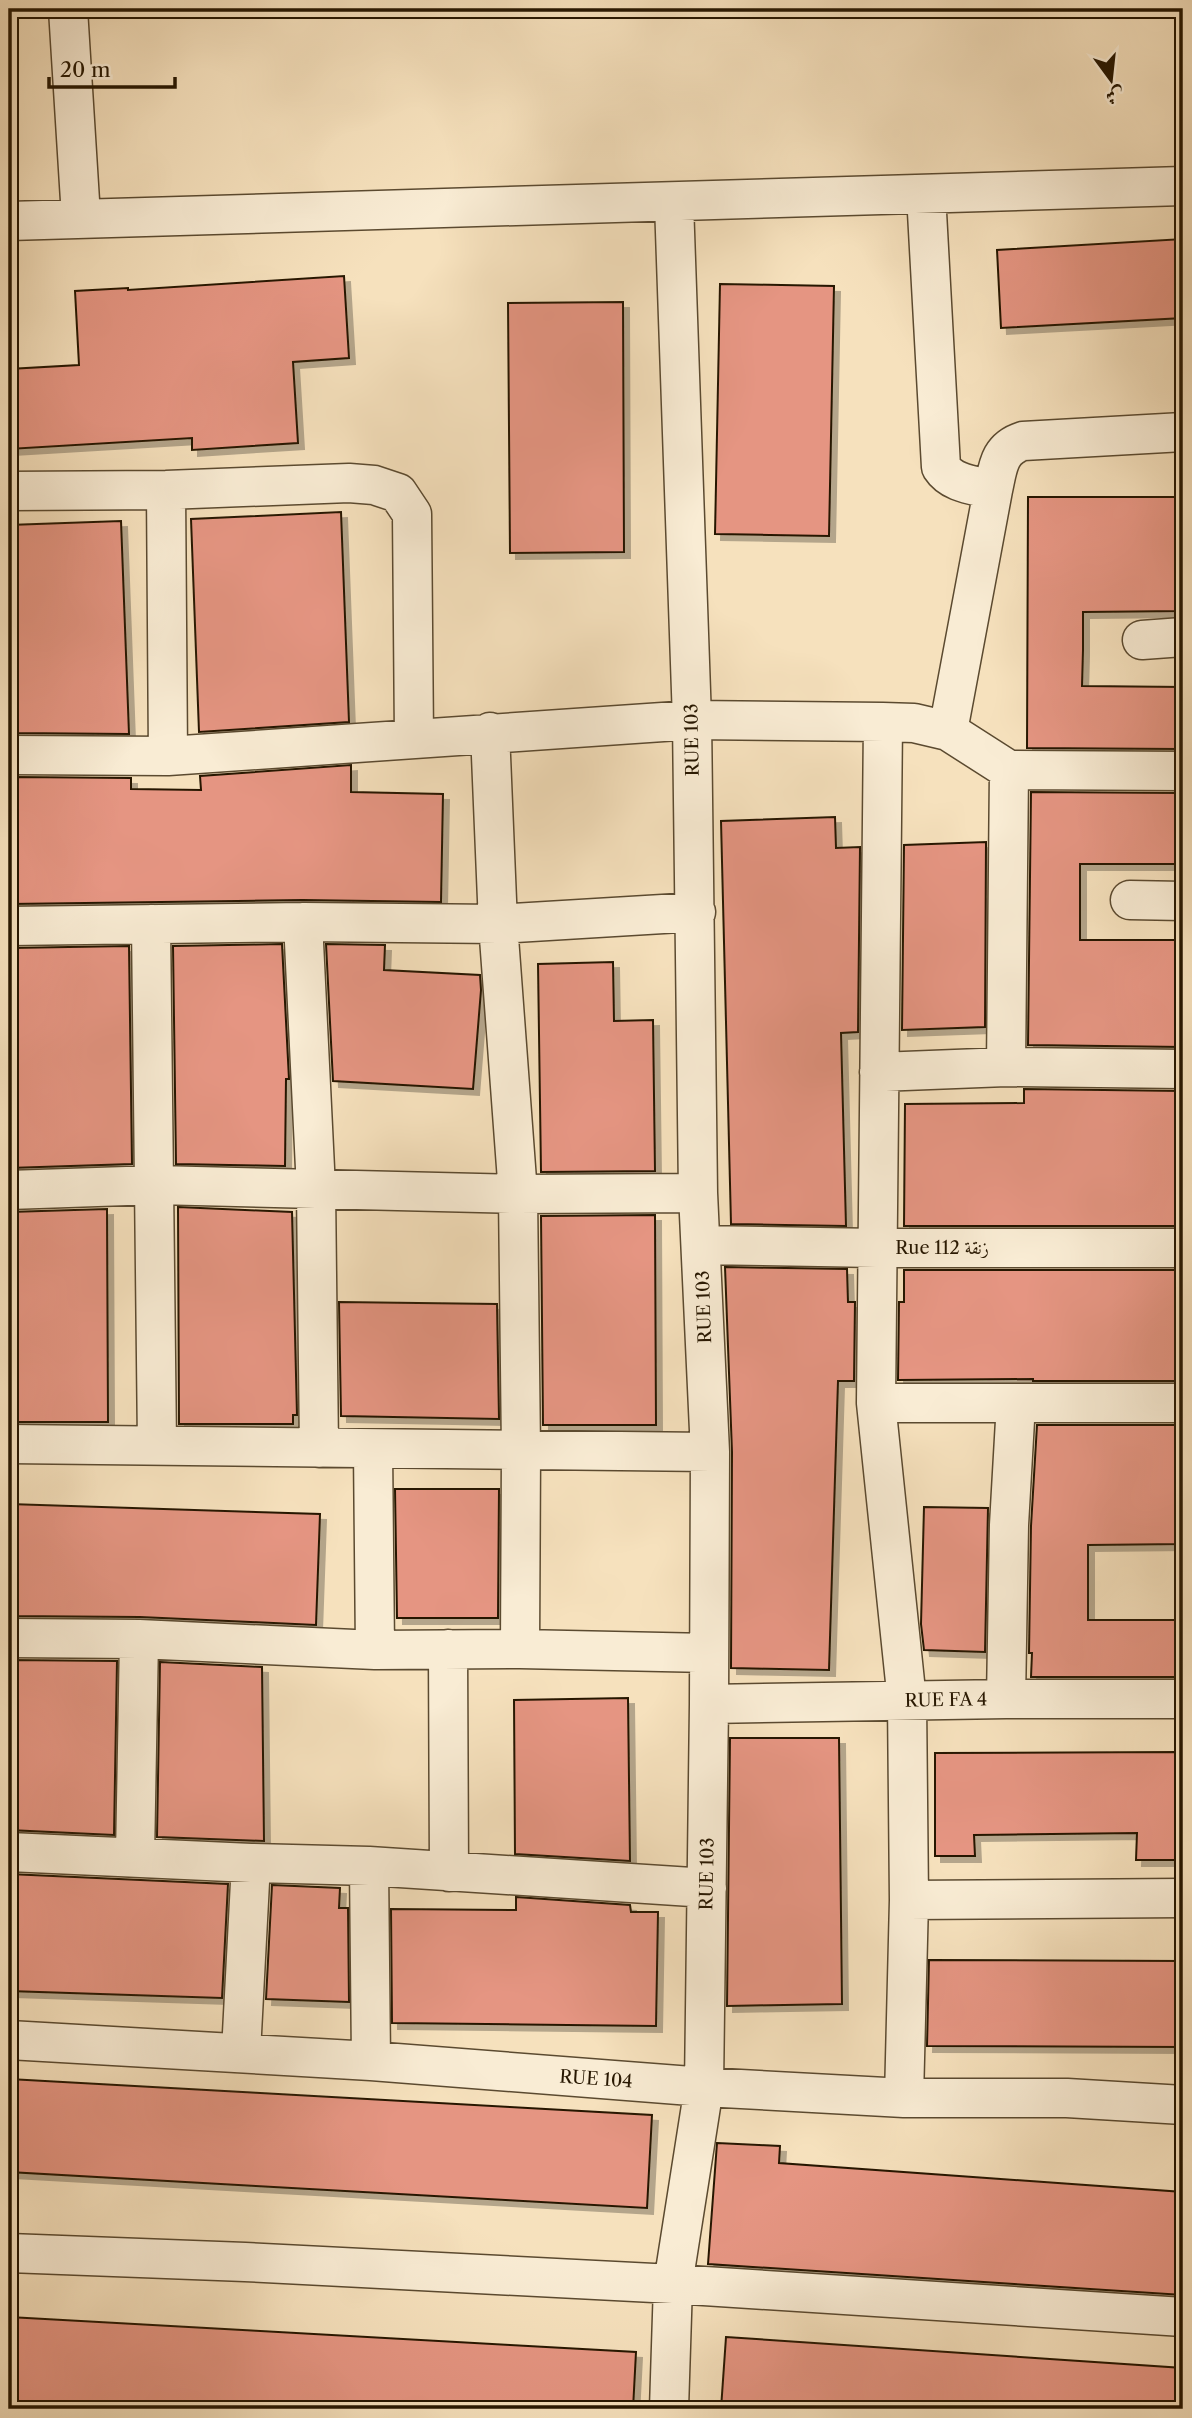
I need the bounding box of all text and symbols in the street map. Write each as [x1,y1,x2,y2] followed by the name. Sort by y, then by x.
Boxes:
[49,46,175,90] scale bar
[1076,46,1146,116] north arrow
[60,57,111,82] text: 20 m
[1103,82,1127,109] text: ش
[680,703,704,777] street label: RUE 103
[895,1237,989,1259] street label: Rue 112 زنقة
[692,1270,716,1344] street label: RUE 103
[905,1688,987,1712] street label: RUE FA 4
[695,1837,719,1911] street label: RUE 103
[559,2065,633,2093] street label: RUE 104

